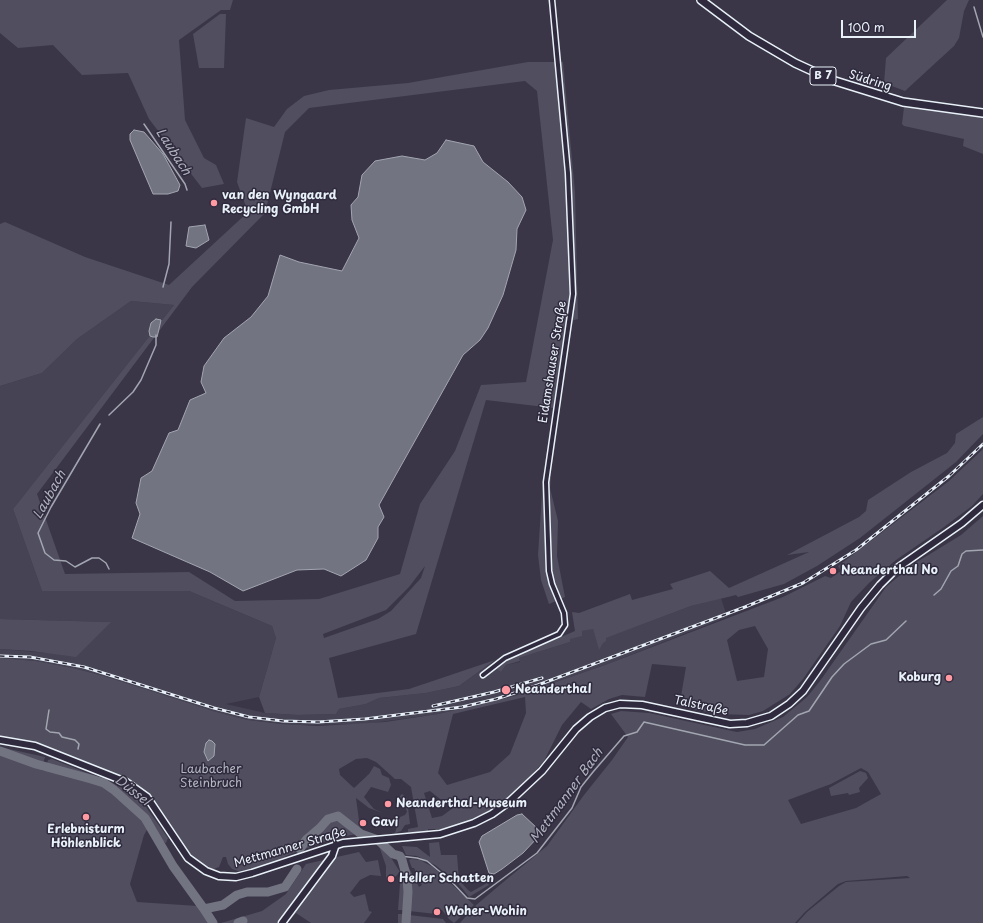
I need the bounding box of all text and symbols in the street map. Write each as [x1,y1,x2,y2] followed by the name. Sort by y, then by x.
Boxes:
[843,12,918,38] scale bar
[848,18,885,36] text: 100 m
[810,67,836,85] road number: B 7
[847,68,893,94] street label: Südring
[152,126,194,178] water label: Laubach
[222,189,337,217] place label: van den Wyngaard Recycling GmbH
[209,198,219,208] marker: van den Wyngaard Recycling GmbH
[536,300,570,424] street label: Eidamshauser Straße
[30,468,70,522] water label: Laubach
[841,564,938,578] place label: Neanderthal No
[828,566,838,576] marker: Neanderthal No
[898,671,941,685] place label: Koburg
[944,673,954,683] marker: Koburg
[515,683,591,697] place label: Neanderthal
[500,684,512,696] marker: Neanderthal
[673,693,729,719] street label: Talstraße
[527,746,607,846] water label: Mettmanner Bach
[180,763,242,791] park label: Laubacher Steinbruch
[111,773,153,809] water label: Düssel
[396,797,527,811] place label: Neanderthal-Museum
[383,799,393,809] marker: Neanderthal-Museum
[81,812,91,822] marker: Erlebnisturm Höhlenblick
[371,816,398,830] place label: Gavi
[358,818,368,828] marker: Gavi
[47,823,125,851] place label: Erlebnisturm Höhlenblick
[232,825,348,871] street label: Mettmanner Straße
[399,872,494,886] place label: Heller Schatten
[386,874,396,884] marker: Heller Schatten
[445,905,527,919] place label: Woher-Wohin
[432,907,442,917] marker: Woher-Wohin

